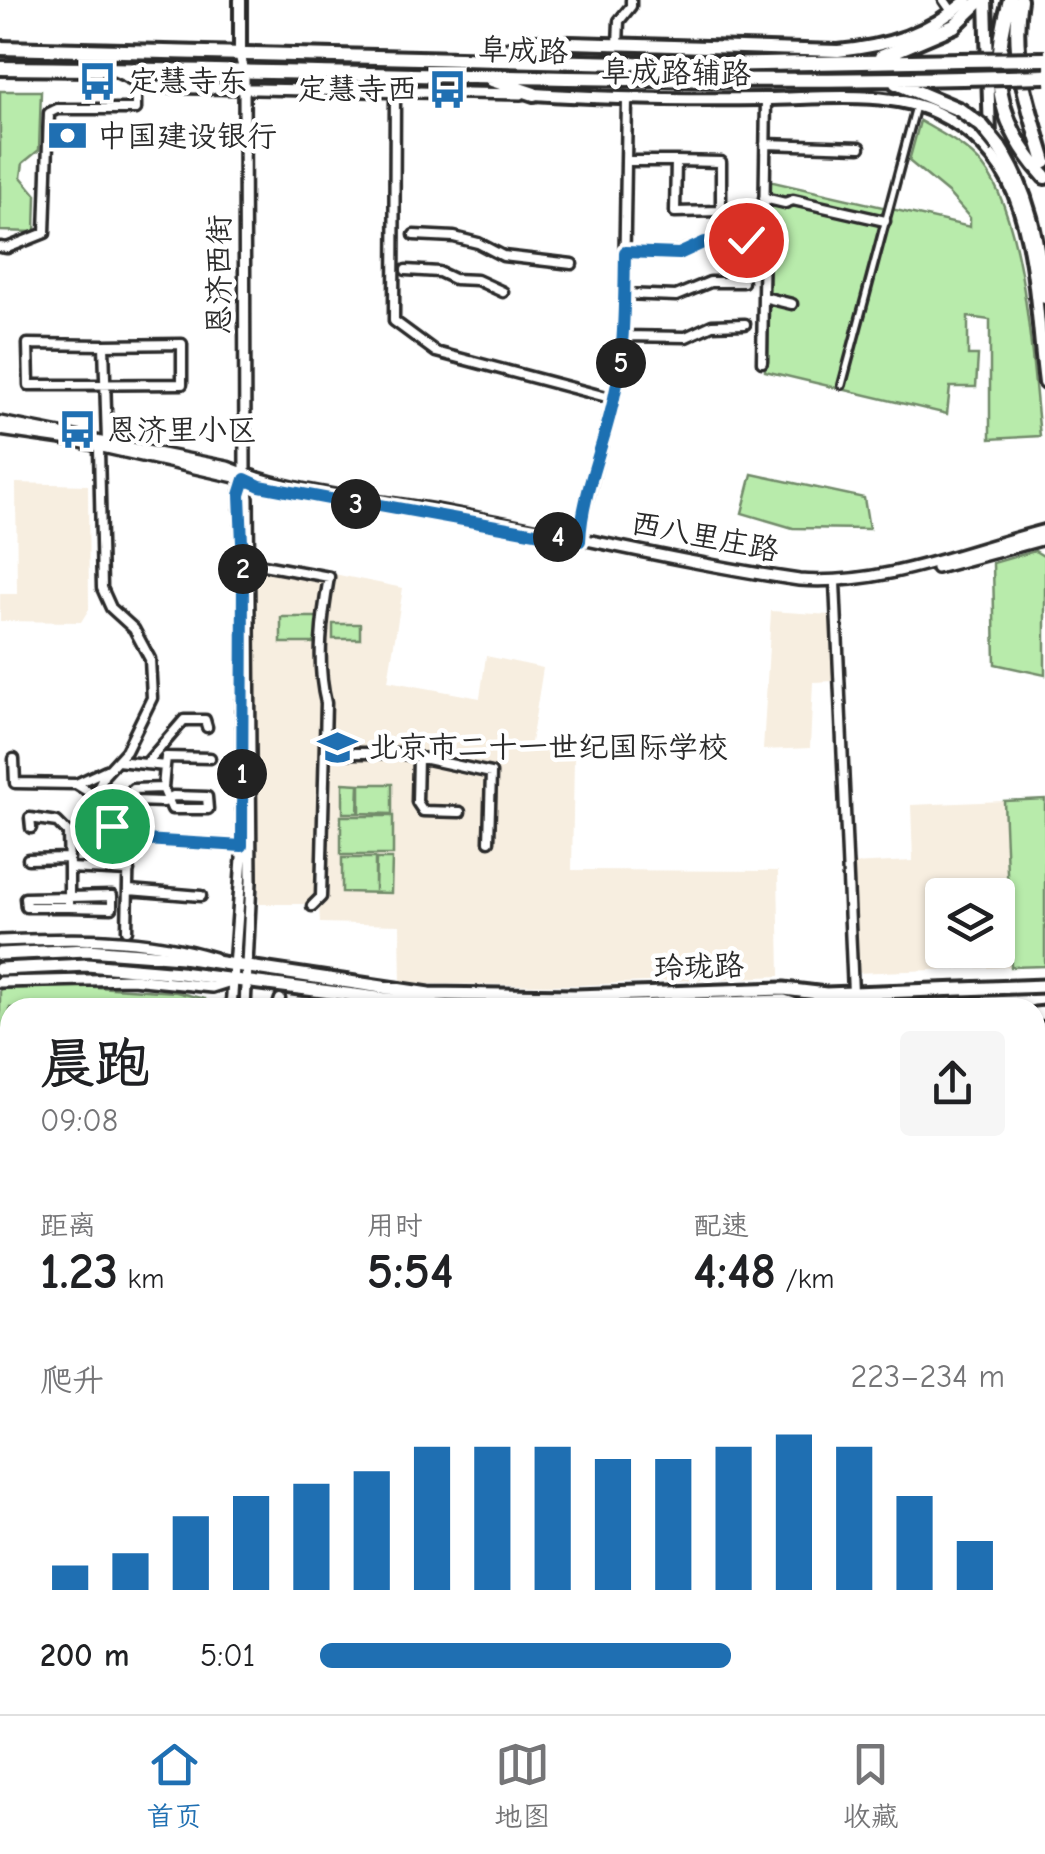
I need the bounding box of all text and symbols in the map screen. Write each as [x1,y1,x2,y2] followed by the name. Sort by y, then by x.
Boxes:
[477,32,569,70] street label: 阜成路
[601,54,751,92] street label: 阜成路辅路
[77,60,119,102] bus stop icon: 定慧寺东
[128,64,248,99] place label: 定慧寺东
[426,68,468,110] bus stop icon: 定慧寺西
[297,72,417,107] place label: 定慧寺西
[46,115,88,157] bank icon: 中国建设银行
[97,119,277,154] place label: 中国建设银行
[704,198,789,283] pin
[719,213,774,268] icon: check
[202,215,237,335] street label: 恩济西街
[596,338,646,388] pin: 5
[614,347,628,379] text: 5
[56,409,98,451] bus stop icon: 恩济里小区
[107,413,257,448] place label: 恩济里小区
[331,479,381,529] pin: 3
[349,488,363,520] text: 3
[628,506,782,568] street label: 西八里庄路
[533,512,583,562] pin: 4
[551,521,565,553] text: 4
[218,544,268,594] pin: 2
[236,553,250,585] text: 2
[317,726,359,768] school or university icon: 北京市二十一世纪国际学校
[368,730,728,765] place label: 北京市二十一世纪国际学校
[217,749,267,799] pin: 1
[236,758,248,790] text: 1
[70,784,155,869] pin
[85,799,140,854] icon: arrive
[925,878,1015,968] map controls
[925,878,1015,968] button: layers
[653,948,745,986] street label: 玲珑路
[900,1031,1005,1136] button: share
[40,1032,150,1096] text: 晨跑
[40,1102,118,1139] text: 09:08
[40,1210,96,1242] text: 距离
[367,1210,423,1242] text: 用时
[693,1210,749,1242] text: 配速
[40,1243,118,1301] text: 1.23
[367,1243,454,1301] text: 5:54
[693,1243,776,1301] text: 4:48
[118,1263,164,1295] text: km
[776,1263,834,1295] text: /km
[851,1358,1005,1395] text: 223–234 m
[40,1362,104,1399] text: 爬升
[40,1637,129,1674] text: 200 m
[200,1637,255,1674] text: 5:01
[146,1737,202,1834] tab: 首页
[494,1737,551,1834] tab: 地图
[843,1737,899,1834] tab: 收藏

